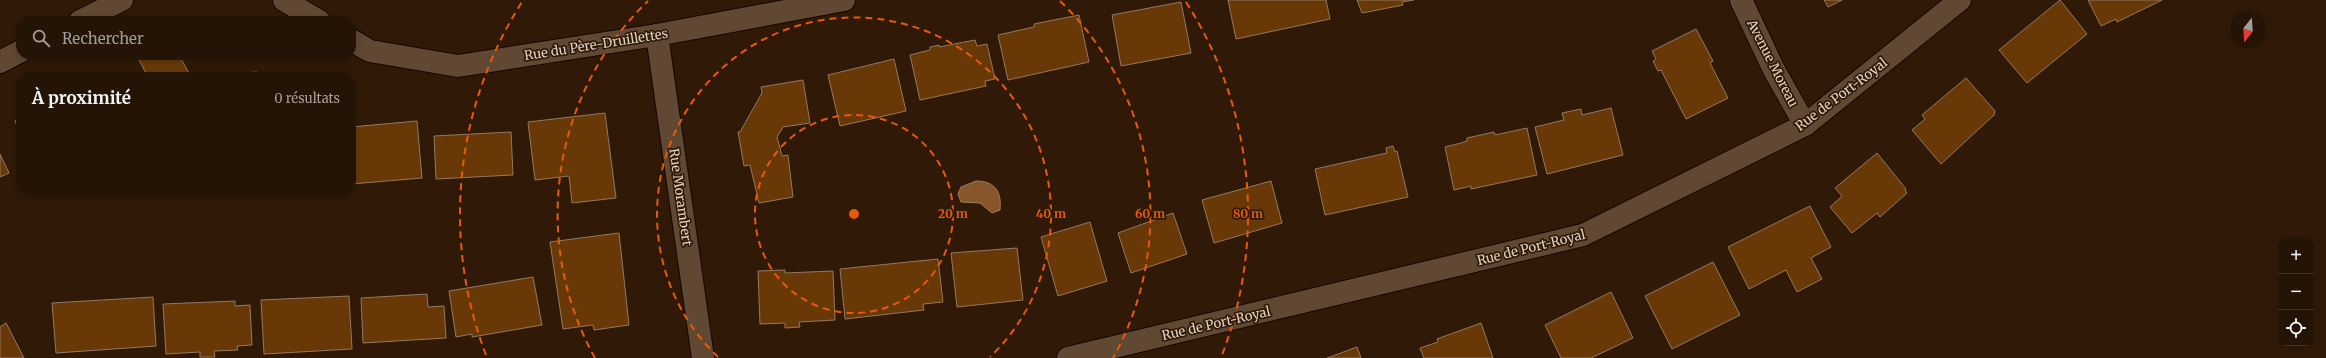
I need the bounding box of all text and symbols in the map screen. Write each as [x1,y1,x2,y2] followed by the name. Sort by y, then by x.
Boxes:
[2230,12,2266,48] north arrow
[16,16,356,60] search box
[1743,16,1802,110] street label: Avenue Moreau
[523,25,669,64] street label: Rue du Père-Druillettes
[30,27,52,49] icon: search
[62,29,144,48] text: Rechercher
[1792,54,1891,135] street label: Rue de Port-Royal
[32,87,131,109] text: À proximité
[274,90,340,107] text: 0 résultats
[665,147,696,247] street label: Rue Morambert
[938,206,968,221] text: 20 m
[1036,206,1066,221] text: 40 m
[1135,206,1165,221] text: 60 m
[1233,206,1263,221] text: 80 m
[847,207,861,221] centre of rings
[1475,226,1587,269] street label: Rue de Port-Royal
[2278,238,2314,346] map controls
[2278,238,2314,274] button: +
[2278,274,2314,310] button: −
[1160,303,1272,344] street label: Rue de Port-Royal
[2278,310,2314,346] button: locate

